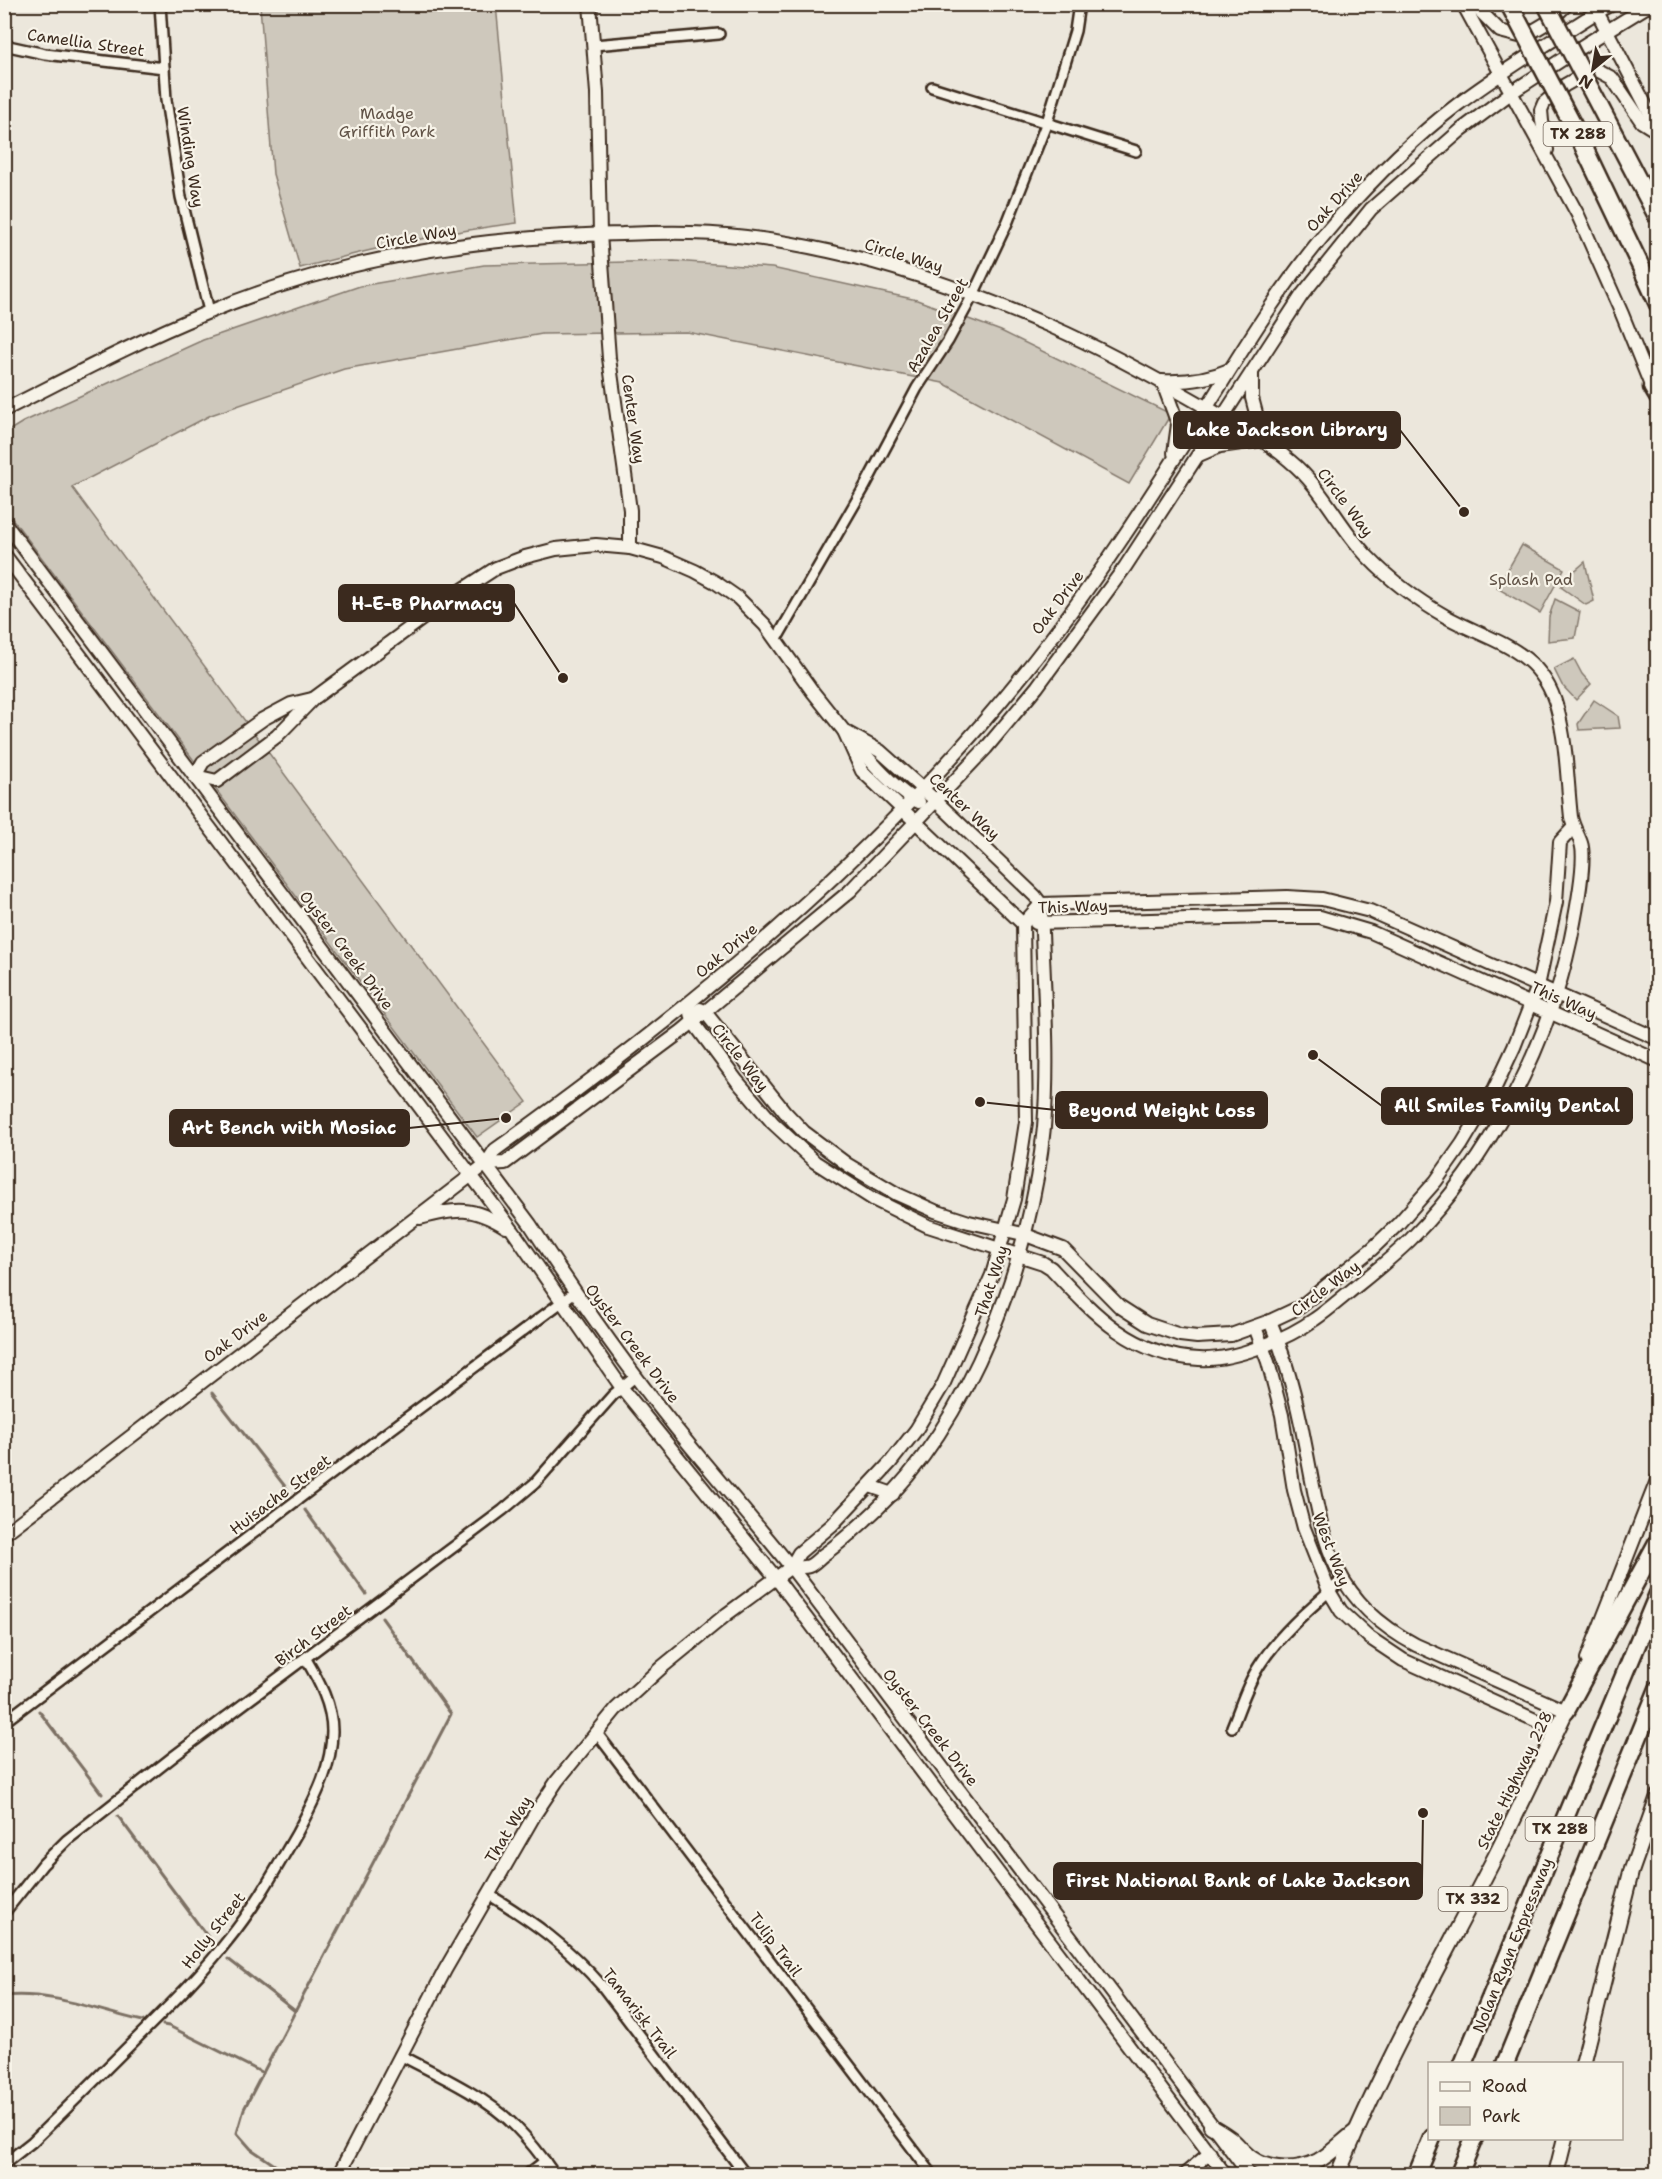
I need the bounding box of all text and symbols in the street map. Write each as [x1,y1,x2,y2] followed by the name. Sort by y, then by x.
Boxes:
[26,24,146,61] street label: Camellia Street
[1563,39,1623,99] north arrow
[1575,69,1596,94] text: N
[339,103,435,142] park label: Madge Griffith Park
[172,105,209,209] street label: Winding Way
[1544,122,1612,146] road number: TX 288
[1301,166,1367,236] street label: Oak Drive
[374,219,458,254] street label: Circle Way
[862,234,946,277] street label: Circle Way
[902,274,973,377] street label: Azalea Street
[617,373,650,465] street label: Center Way
[1174,412,1400,448] callout: Lake Jackson Library
[1186,418,1388,442] text: Lake Jackson Library
[1313,464,1378,541] street label: Circle Way
[1026,566,1088,639] street label: Oak Drive
[1489,569,1573,590] park label: Splash Pad
[339,585,514,621] callout: H-E-B Pharmacy
[351,592,503,616] text: H-E-B Pharmacy
[925,768,1005,845] street label: Center Way
[295,886,398,1014] street label: Oyster Creek Drive
[1038,895,1108,918] street label: This Way
[691,918,762,983] street label: Oak Drive
[1527,977,1600,1024] street label: This Way
[707,1019,774,1096] street label: Circle Way
[1382,1088,1632,1124] callout: All Smiles Family Dental
[1056,1092,1267,1128] callout: Beyond Weight Loss
[1394,1094,1620,1118] text: All Smiles Family Dental
[1069,1099,1255,1123] text: Beyond Weight Loss
[170,1110,409,1146] callout: Art Bench with Mosiac
[181,1116,397,1140] text: Art Bench with Mosiac
[970,1242,1013,1320] street label: That Way
[1287,1256,1364,1321] street label: Circle Way
[581,1279,684,1407] street label: Oyster Creek Drive
[199,1305,272,1367] street label: Oak Drive
[225,1449,335,1539] street label: Huisache Street
[1308,1509,1355,1589] street label: West Way
[271,1600,356,1671] street label: Birch Street
[878,1664,983,1791] street label: Oyster Creek Drive
[1472,1707,1557,1853] street label: State Highway 228
[480,1792,537,1867] street label: That Way
[1526,1817,1594,1841] road number: TX 288
[1468,1855,1557,2036] street label: Nolan Ryan Expressway
[1054,1863,1422,1899] callout: First National Bank of Lake Jackson
[1066,1869,1410,1893] text: First National Bank of Lake Jackson
[1438,1887,1508,1911] road number: TX 332
[177,1888,250,1973] street label: Holly Street
[745,1908,807,1981] street label: Tulip Trail
[598,1964,682,2063] street label: Tamarisk Trail
[1428,2062,1623,2140] legend
[1482,2074,1527,2098] text: Road
[1482,2104,1521,2128] text: Park

